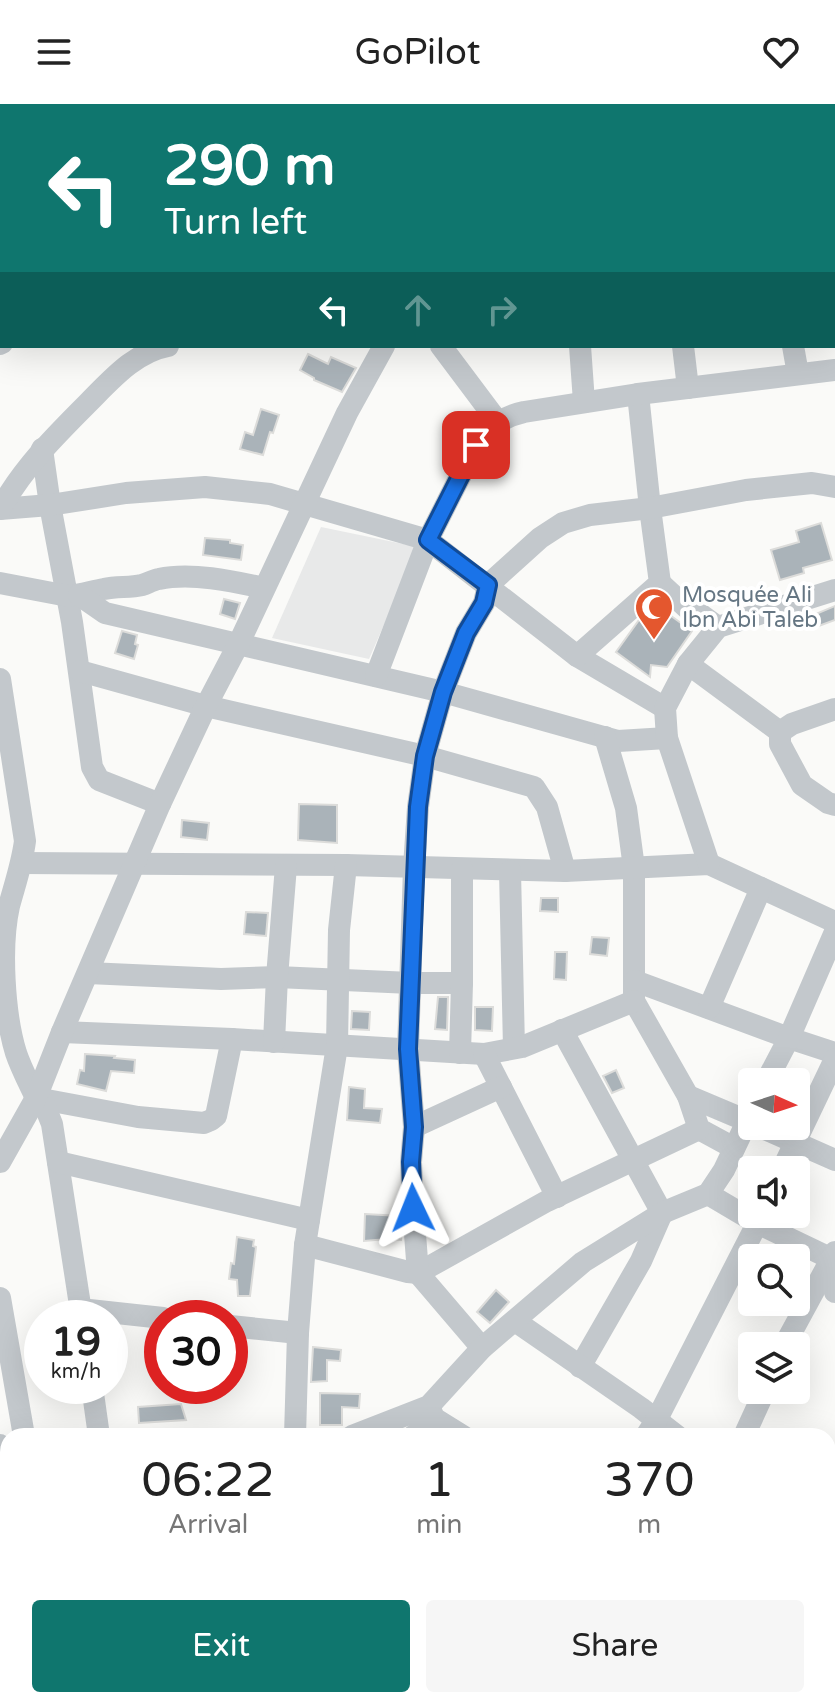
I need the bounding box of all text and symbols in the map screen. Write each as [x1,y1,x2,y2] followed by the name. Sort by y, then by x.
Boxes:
[32,30,76,74] icon: menu
[759,30,803,74] icon: heart
[355,31,480,74] text: GoPilot
[164,133,335,200] text: 290 m
[32,136,136,240] icon: left
[164,201,307,244] text: Turn left
[312,288,356,332] icon: left
[396,288,440,332] icon: ahead
[480,288,524,332] icon: right
[442,411,510,479] pin
[454,423,498,467] icon: arrive
[682,582,818,633] place label: Mosquée Ali Ibn Abi Taleb
[633,586,675,641] mosque icon: Mosquée Ali Ibn Abi Taleb
[738,1068,810,1140] north arrow
[738,1068,810,1404] map controls
[738,1156,810,1228] button: sound
[371,1166,455,1250] position arrow
[738,1244,810,1316] button: search
[144,1300,248,1404] speed limit sign: 30
[51,1318,101,1366] text: 19
[738,1332,810,1404] button: layers
[51,1360,101,1384] text: km/h
[142,1452,275,1510] text: 06:22
[424,1452,454,1510] text: 1
[604,1452,694,1510] text: 370
[168,1509,248,1540] text: Arrival
[416,1509,462,1540] text: min
[637,1509,661,1540] text: m
[32,1600,410,1692] button: Exit
[426,1600,804,1692] button: Share

